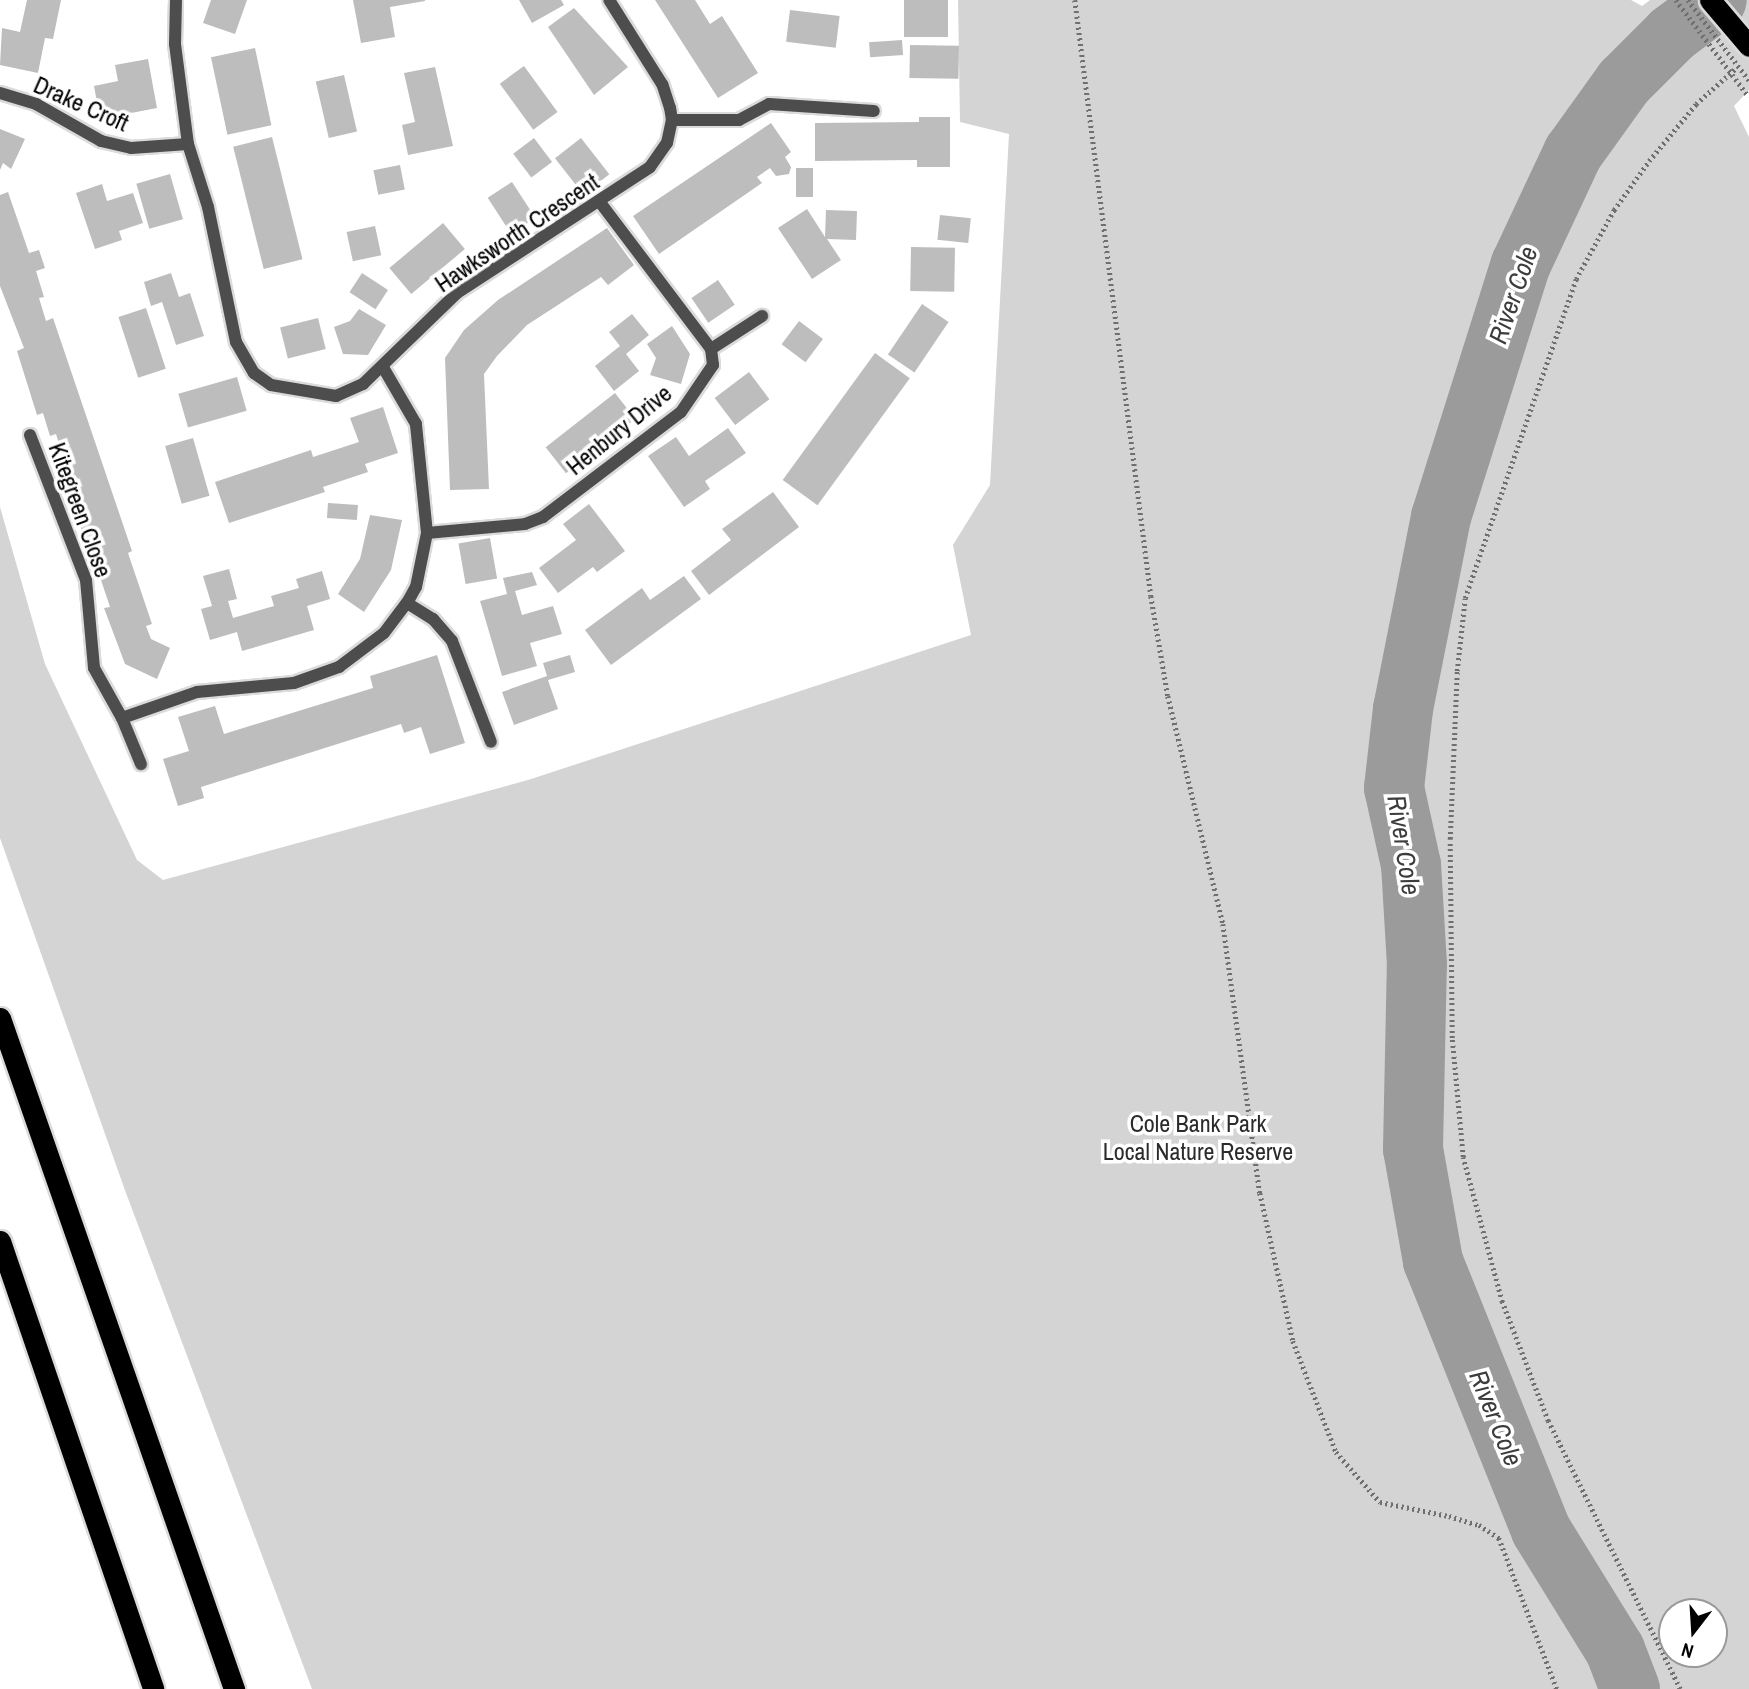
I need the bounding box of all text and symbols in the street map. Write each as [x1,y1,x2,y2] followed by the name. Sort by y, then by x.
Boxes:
[29,70,133,138] street label: Drake Croft
[430,168,604,298] street label: Hawksworth Crescent
[1482,242,1544,348] water label: River Cole
[561,379,677,481] street label: Henbury Drive
[42,439,118,581] street label: Kitegreen Close
[1381,793,1427,897] water label: River Cole
[1103,1110,1293,1166] park label: Cole Bank Park Local Nature Reserve
[1463,1365,1529,1471] water label: River Cole
[1658,1598,1728,1668] north arrow
[1678,1637,1697,1665] text: N

